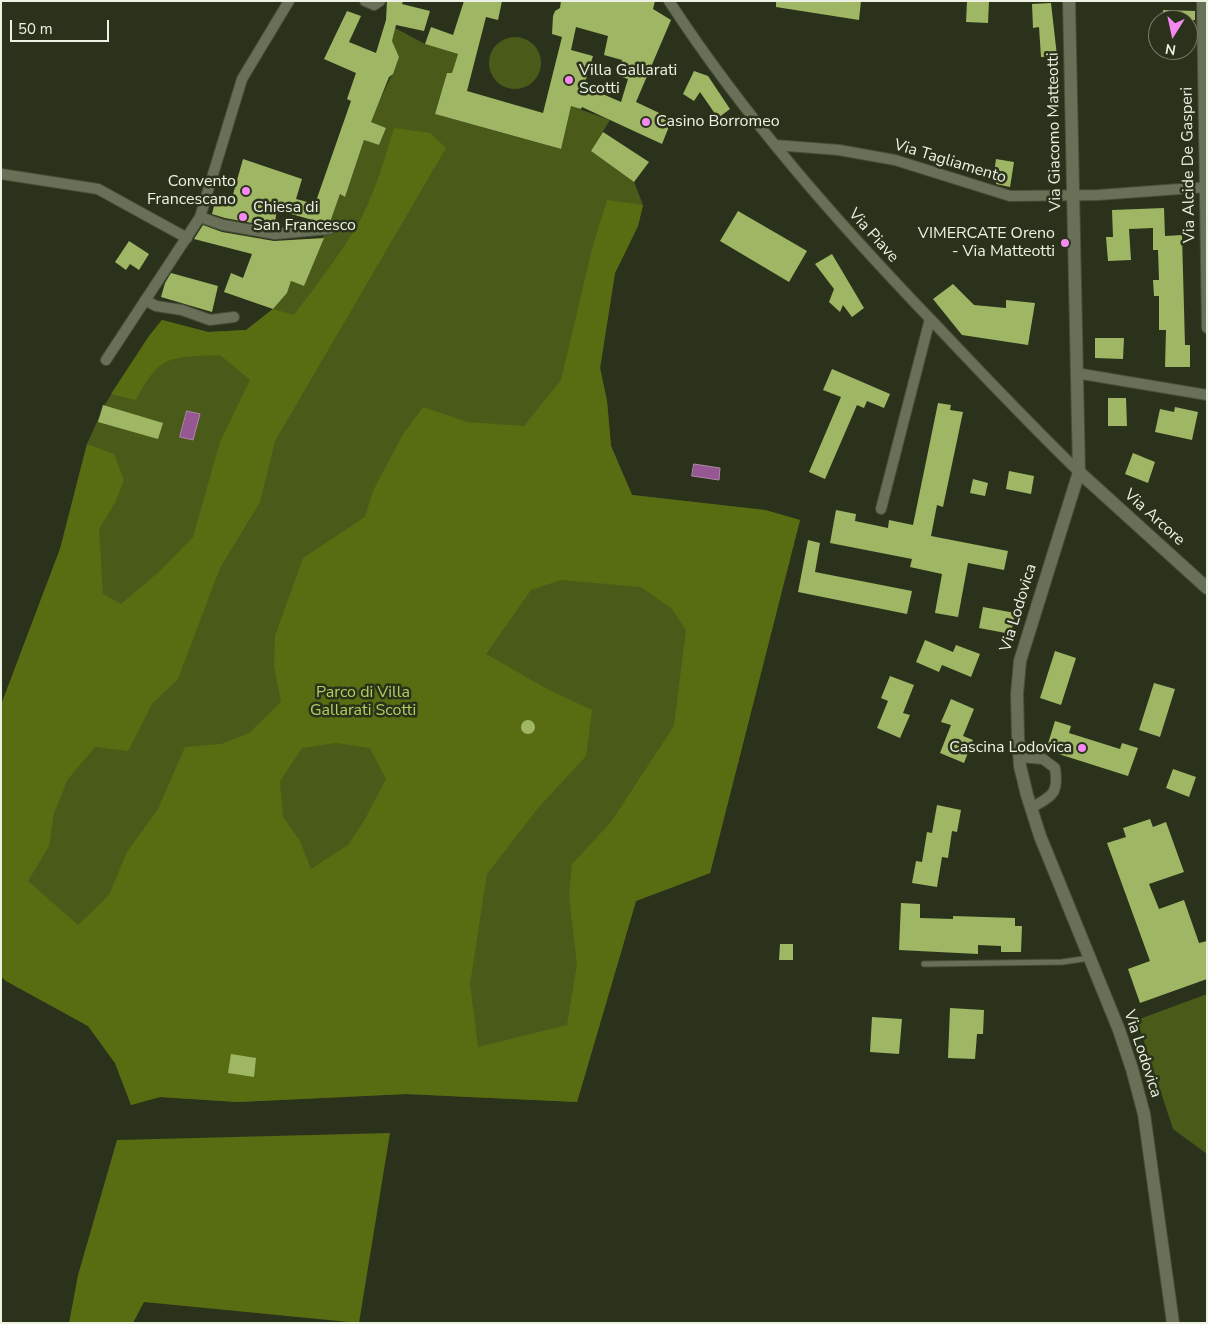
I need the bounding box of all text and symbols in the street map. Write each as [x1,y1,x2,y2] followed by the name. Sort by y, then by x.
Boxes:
[12,10,111,42] scale bar
[1148,10,1198,60] north arrow
[18,19,53,39] text: 50 m
[1164,39,1177,60] text: N
[1044,52,1066,212] street label: Via Giacomo Matteotti
[579,61,677,99] place label: Villa Gallarati Scotti
[563,74,575,86] marker: Villa Gallarati Scotti
[1178,87,1200,243] street label: Via Alcide De Gasperi
[656,112,780,132] place label: Casino Borromeo
[640,116,652,128] marker: Casino Borromeo
[892,136,1008,188] street label: Via Tagliamento
[147,172,236,210] place label: Convento Francescano
[240,185,252,197] marker: Convento Francescano
[253,198,356,236] place label: Chiesa di San Francesco
[844,205,902,267] street label: Via Piave
[237,211,249,223] marker: Chiesa di San Francesco
[918,224,1055,262] place label: VIMERCATE Oreno - Via Matteotti
[1059,237,1071,249] marker: VIMERCATE Oreno - Via Matteotti
[1120,486,1188,550] street label: Via Arcore
[997,562,1041,654] street label: Via Lodovica
[310,683,416,721] park label: Parco di Villa Gallarati Scotti
[949,738,1072,758] place label: Cascina Lodovica
[1076,742,1088,754] marker: Cascina Lodovica
[1119,1008,1165,1100] street label: Via Lodovica

